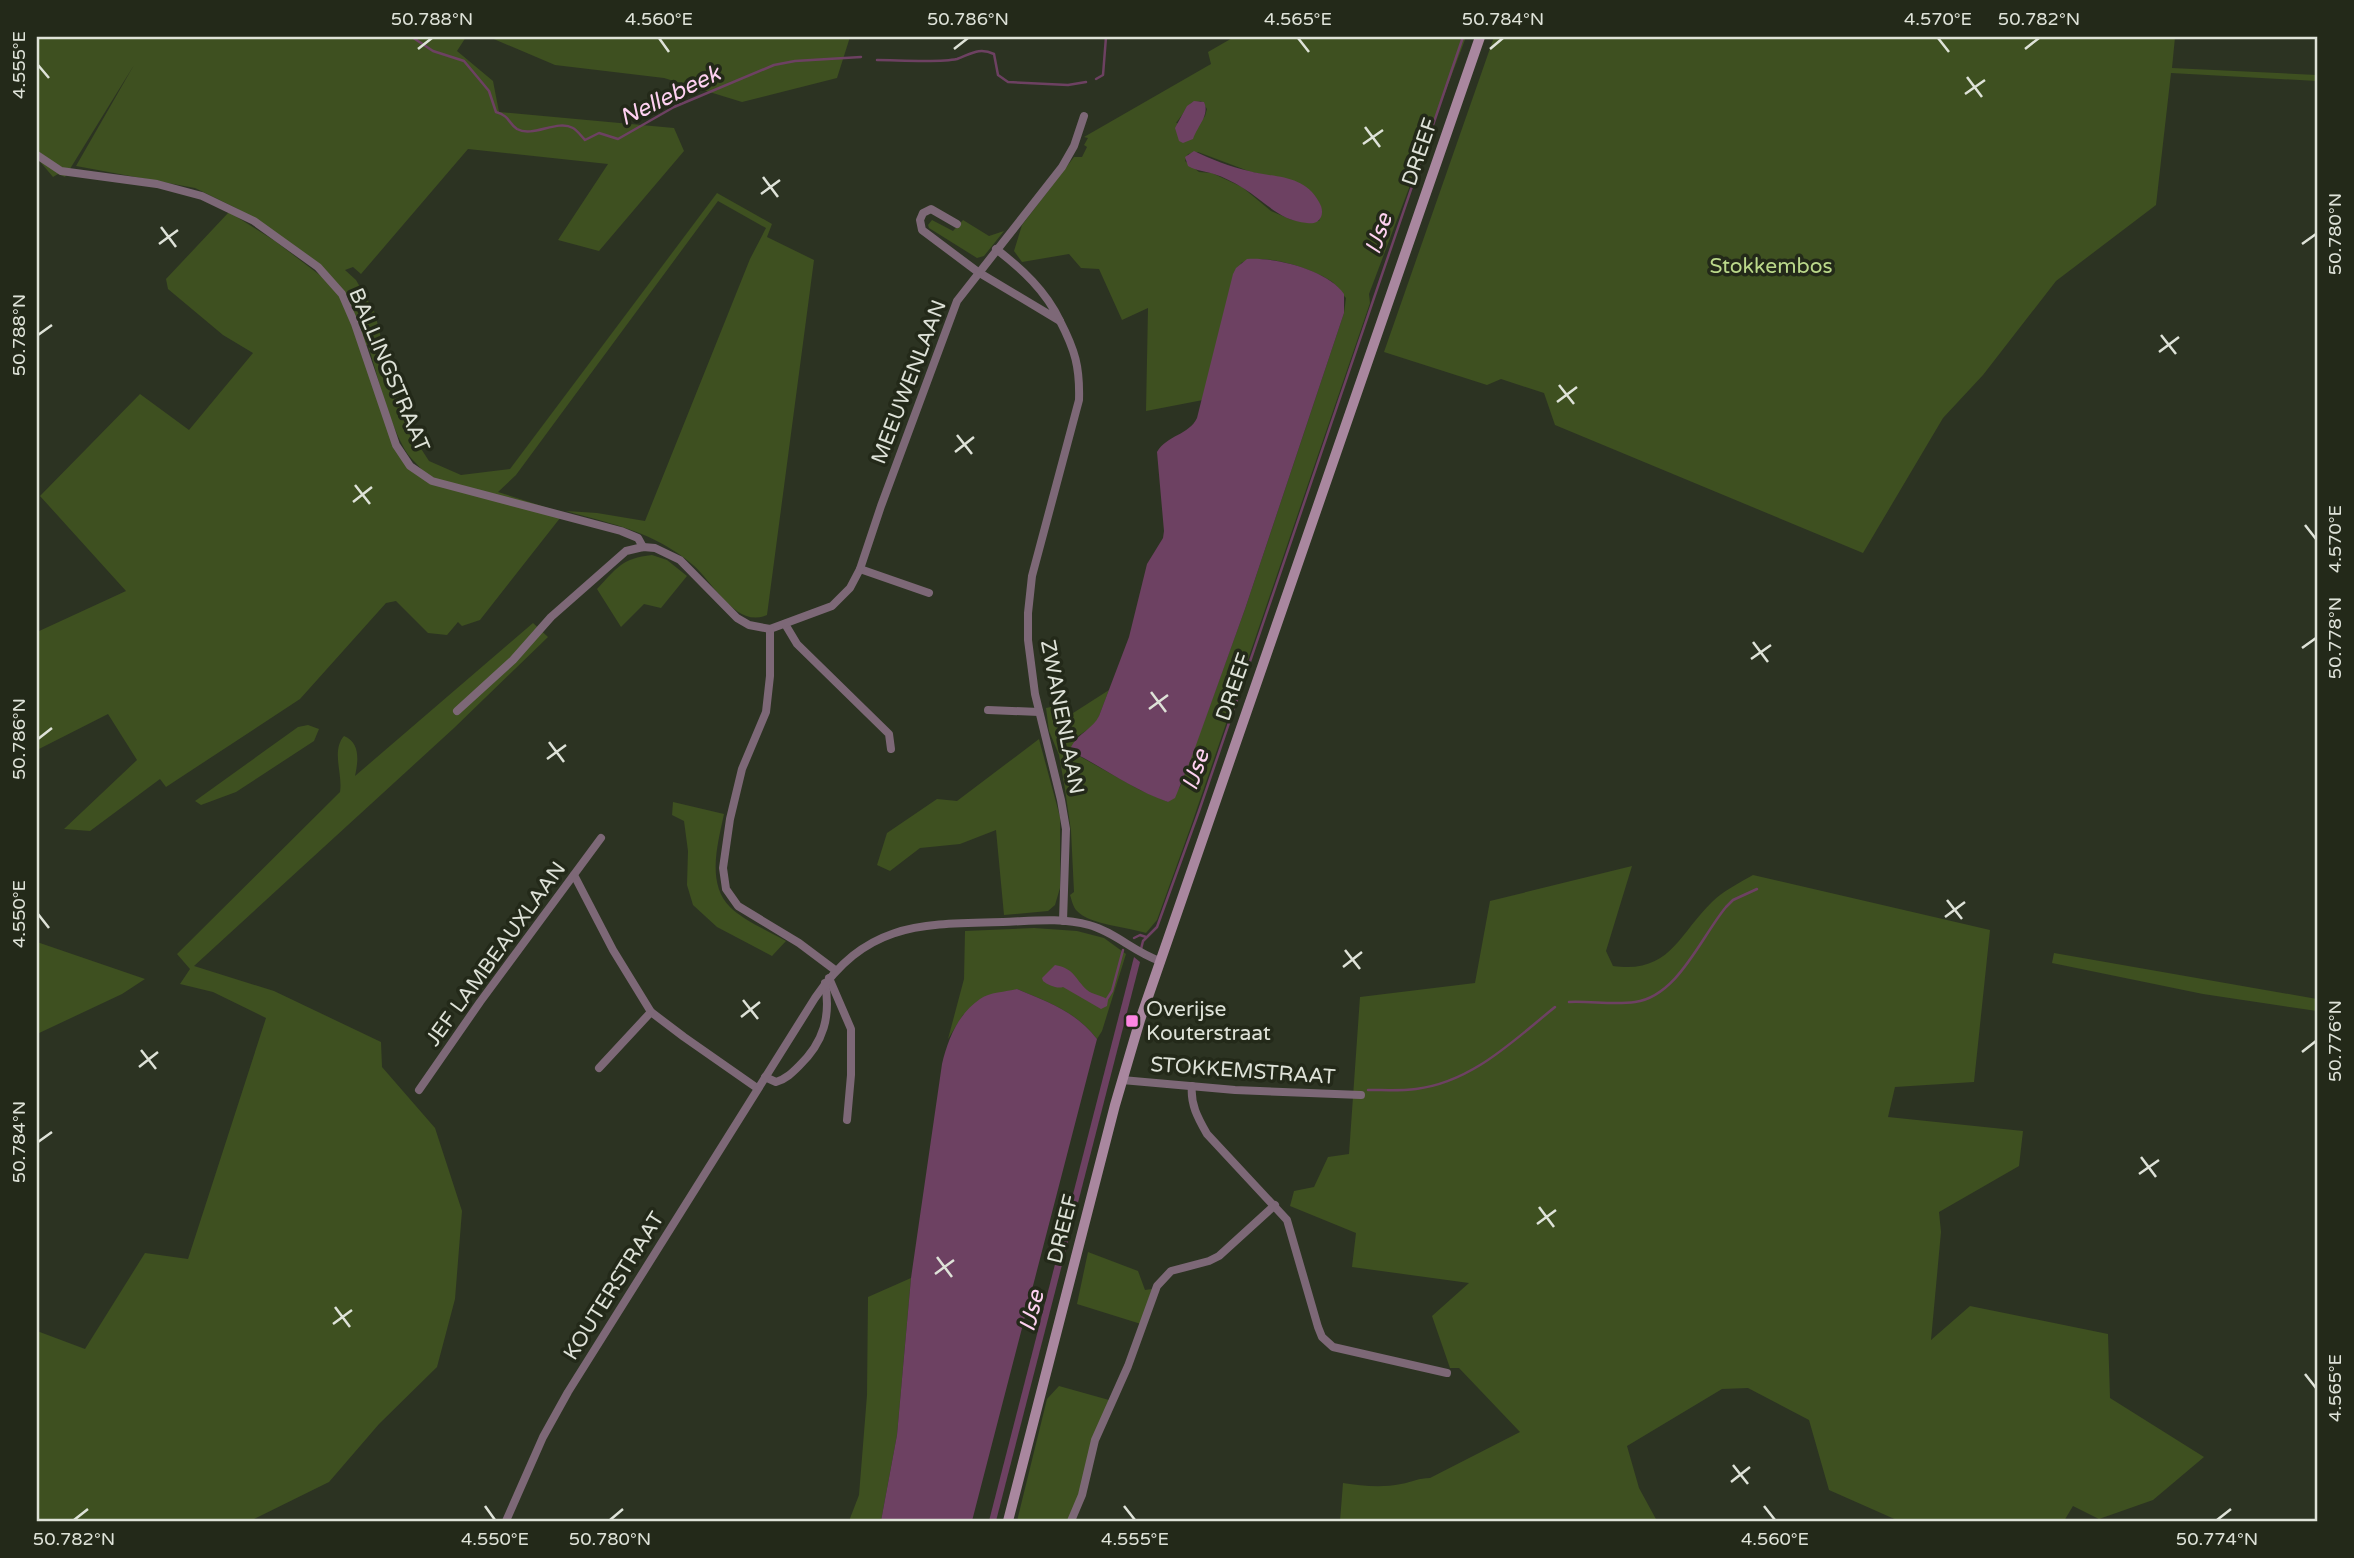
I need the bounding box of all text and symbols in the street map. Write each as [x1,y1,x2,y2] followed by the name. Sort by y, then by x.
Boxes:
[391,8,473,30] text: 50.788°N
[625,8,693,30] text: 4.560°E
[927,8,1009,30] text: 50.786°N
[1264,8,1332,30] text: 4.565°E
[1462,8,1544,30] text: 50.784°N
[1904,8,1972,30] text: 4.570°E
[1998,8,2080,30] text: 50.782°N
[8,31,30,99] text: 4.555°E
[615,59,726,132] water label: Nellebeek
[1397,114,1443,189] street label: DREEF
[2324,193,2346,275] text: 50.780°N
[1359,208,1400,258] water label: IJse
[1709,254,1833,279] park label: Stokkembos
[343,284,435,456] street label: BALLINGSTRAAT
[8,294,30,376] text: 50.788°N
[866,296,952,468] street label: MEEUWENLAAN
[2324,505,2346,573] text: 4.570°E
[2324,597,2346,679] text: 50.778°N
[1035,638,1089,796] street label: ZWANENLAAN
[1211,649,1257,724] street label: DREEF
[8,698,30,780] text: 50.786°N
[1176,744,1217,794] water label: IJse
[421,857,571,1051] street label: JEF LAMBEAUXLAAN
[8,880,30,948] text: 4.550°E
[1146,997,1271,1046] place label: Overijse Kouterstraat
[2324,1000,2346,1082] text: 50.776°N
[1124,1013,1140,1029] marker: Overijse Kouterstraat
[1150,1052,1337,1090] street label: STOKKEMSTRAAT
[8,1101,30,1183] text: 50.784°N
[1042,1192,1084,1266] street label: DREEF
[558,1207,670,1365] street label: KOUTERSTRAAT
[1013,1286,1051,1334] water label: IJse
[2324,1354,2346,1422] text: 4.565°E
[33,1528,115,1550] text: 50.782°N
[461,1528,529,1550] text: 4.550°E
[569,1528,651,1550] text: 50.780°N
[1101,1528,1169,1550] text: 4.555°E
[1741,1528,1809,1550] text: 4.560°E
[2176,1528,2258,1550] text: 50.774°N

